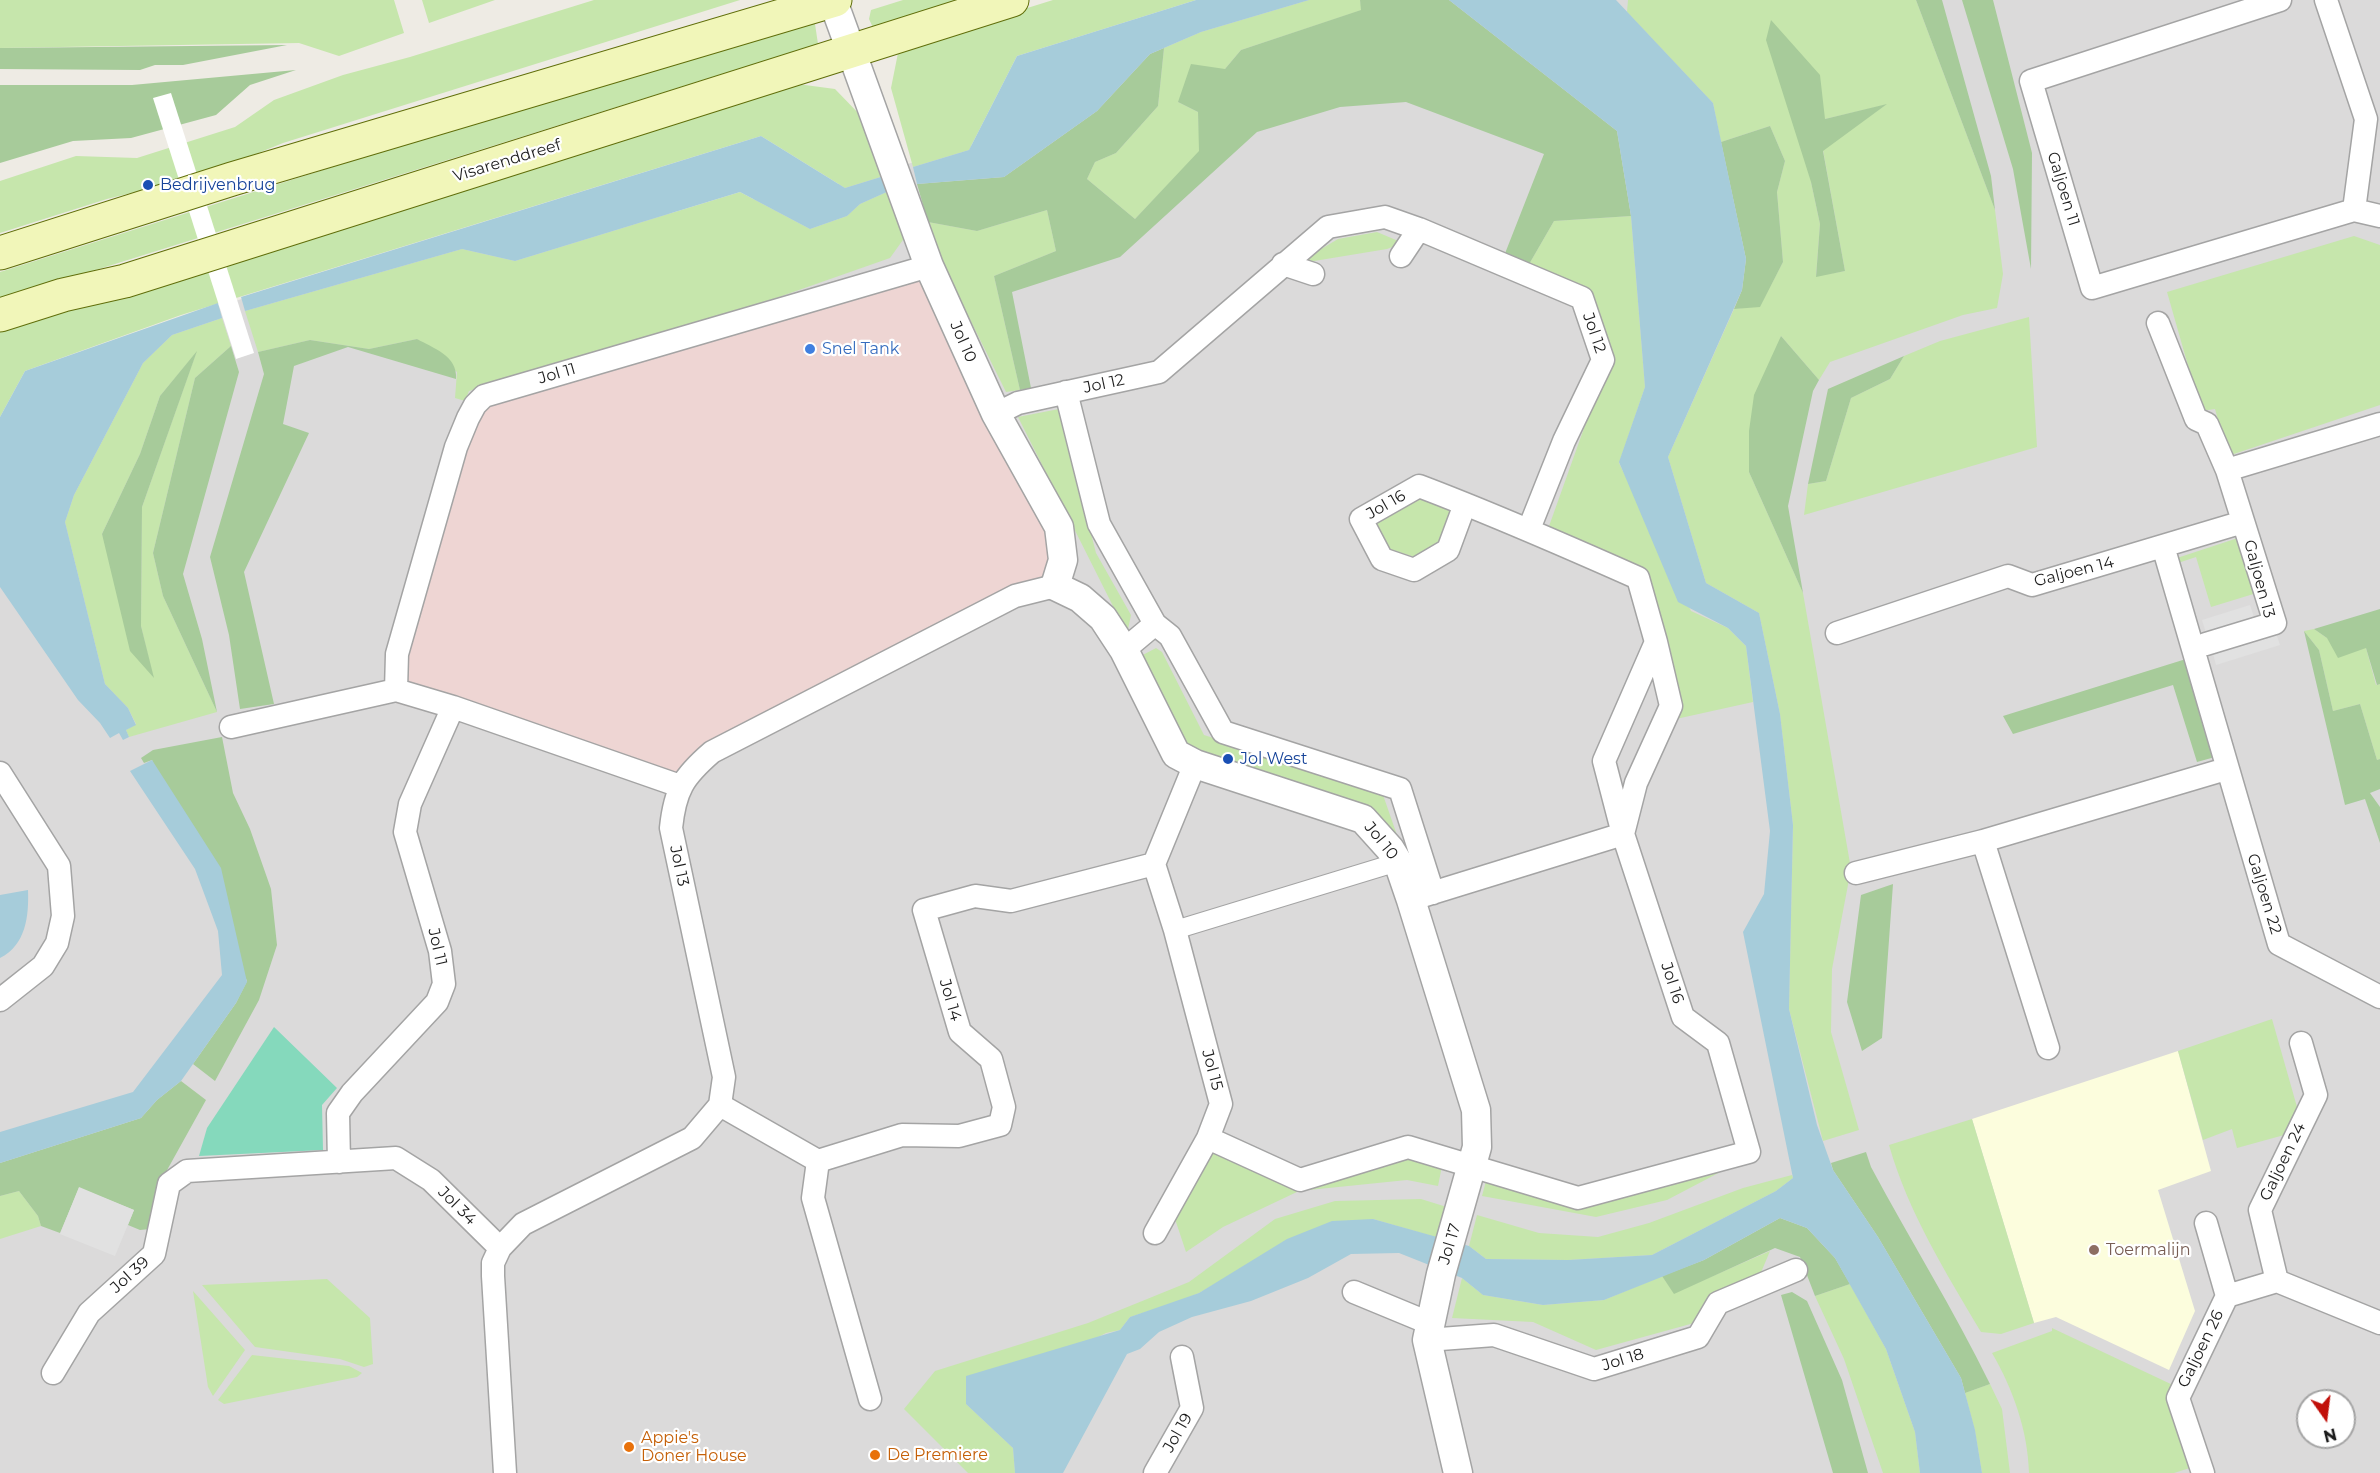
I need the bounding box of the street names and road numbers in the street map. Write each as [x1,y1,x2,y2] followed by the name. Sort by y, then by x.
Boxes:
[451,135,563,187] street label: Visarenddreef
[2043,149,2083,229] street label: Galjoen 11
[1578,310,1610,356] street label: Jol 12
[946,318,980,366] street label: Jol 10
[536,360,578,388] street label: Jol 11
[1082,370,1126,398] street label: Jol 12
[1363,486,1409,524] street label: Jol 16
[2239,538,2279,620] street label: Galjoen 13
[2032,553,2116,591] street label: Galjoen 14
[1360,818,1402,864] street label: Jol 10
[665,844,693,888] street label: Jol 13
[2243,851,2285,937] street label: Galjoen 22
[423,926,451,968] street label: Jol 11
[1656,960,1688,1006] street label: Jol 16
[935,977,965,1023] street label: Jol 14
[1197,1048,1227,1092] street label: Jol 15
[2256,1120,2310,1204] street label: Galjoen 24
[434,1183,480,1229] street label: Jol 34
[1435,1221,1465,1267] street label: Jol 17
[107,1253,153,1297] street label: Jol 39
[2174,1307,2228,1391] street label: Galjoen 26
[1600,1345,1646,1375] street label: Jol 18
[1159,1410,1197,1456] street label: Jol 19

